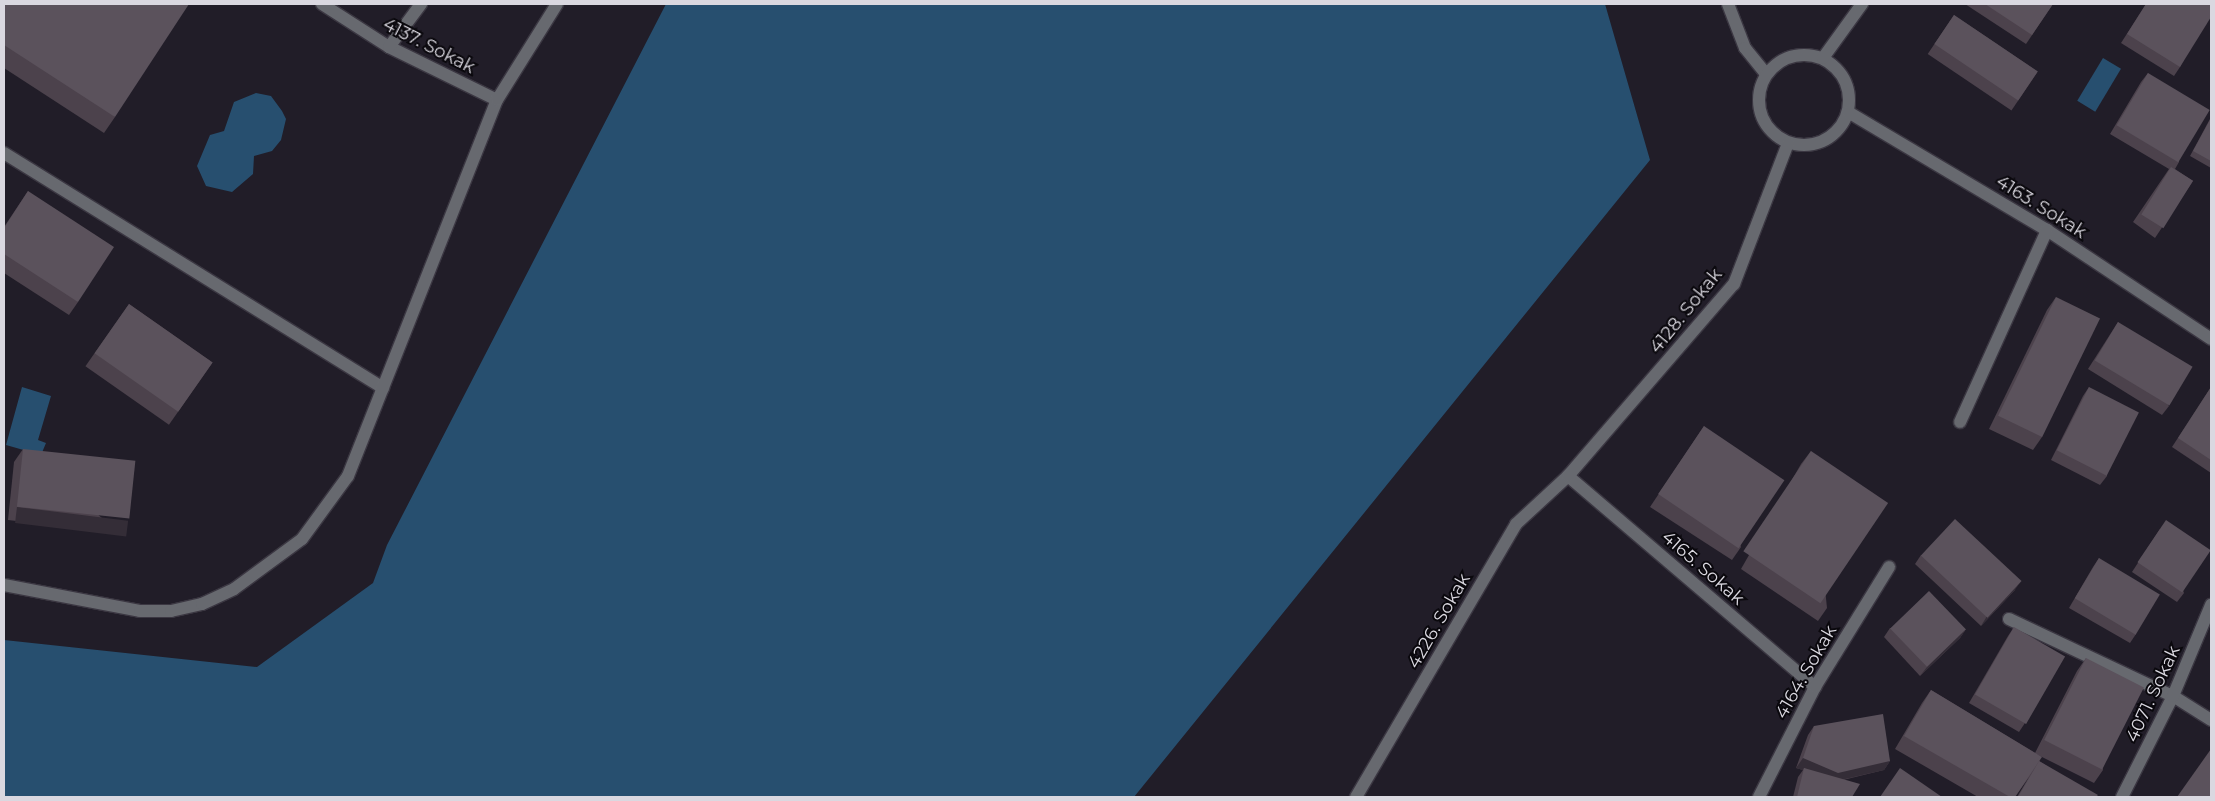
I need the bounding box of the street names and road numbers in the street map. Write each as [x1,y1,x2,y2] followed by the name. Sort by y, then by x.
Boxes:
[379,14,479,78] street label: 4137. Sokak
[1992,171,2090,243] street label: 4163. Sokak
[1645,264,1727,358] street label: 4128. Sokak
[1657,526,1749,610] street label: 4165. Sokak
[1403,570,1475,672] street label: 4226. Sokak
[1771,622,1841,722] street label: 4164. Sokak
[2121,642,2185,746] street label: 4071. Sokak

